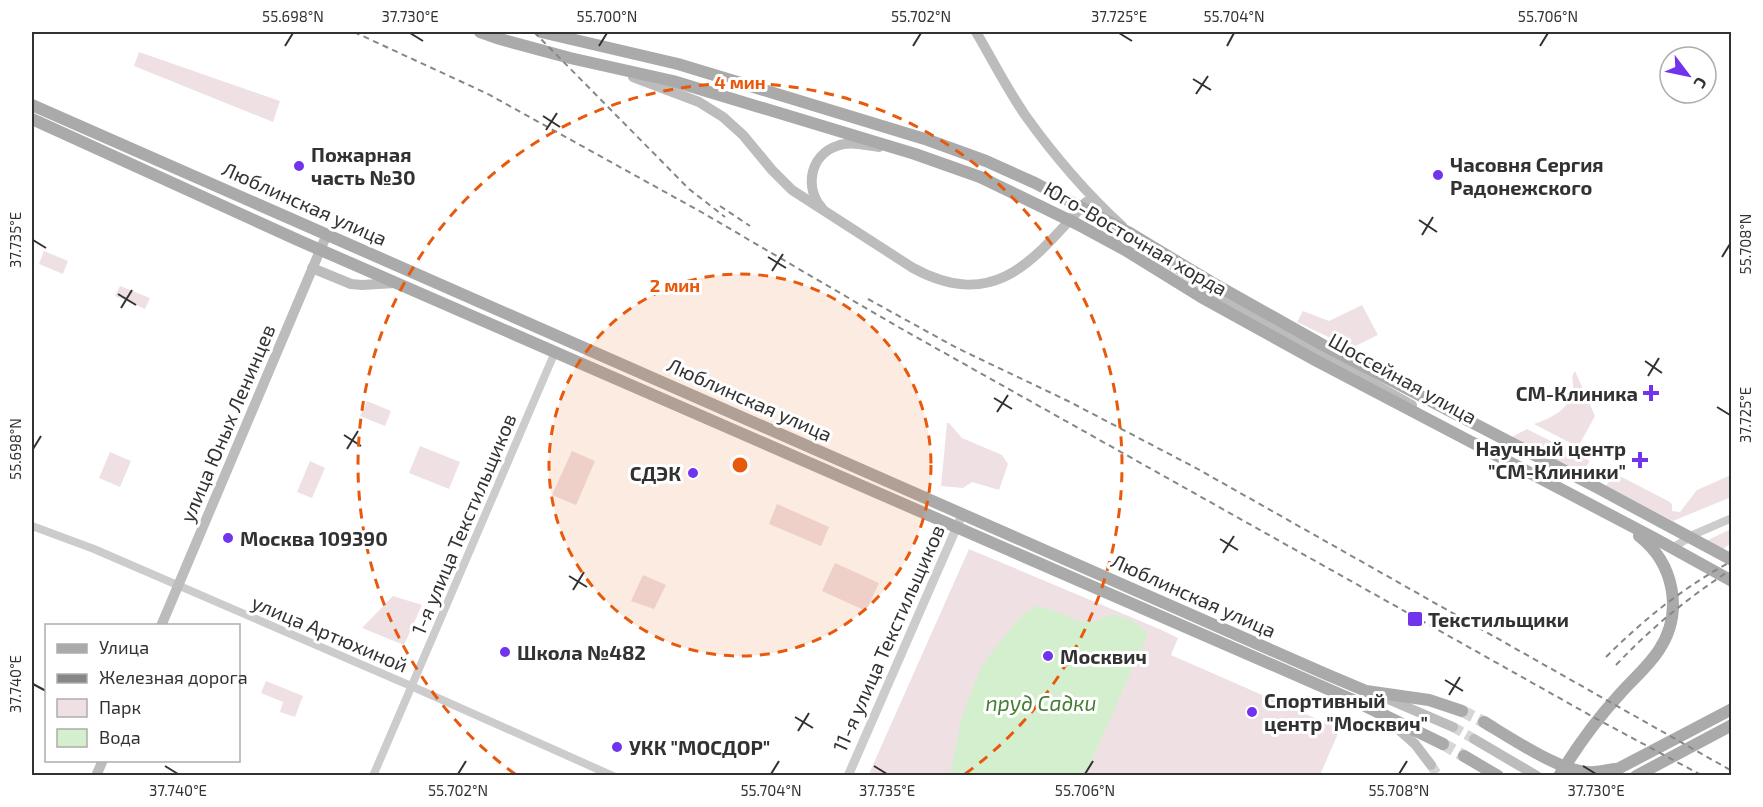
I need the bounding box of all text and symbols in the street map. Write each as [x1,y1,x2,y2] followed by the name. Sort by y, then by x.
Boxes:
[262,7,324,25] text: 55.698°N
[381,7,439,25] text: 37.730°E
[577,7,637,25] text: 55.700°N
[891,7,951,25] text: 55.702°N
[1091,7,1147,25] text: 37.725°E
[1204,7,1264,25] text: 55.704°N
[1518,7,1578,25] text: 55.706°N
[1658,45,1718,105] north arrow
[714,71,766,93] text: 4 мин
[1691,74,1712,92] text: С
[311,142,416,189] place label: Пожарная часть №30
[1450,152,1604,199] place label: Часовня Сергия Радонежского
[218,156,391,251] street label: Люблинская улица
[292,159,306,173] marker: Пожарная часть №30
[1431,168,1445,182] marker: Часовня Сергия Радонежского
[1040,176,1232,300] street label: Юго-Восточная хорда
[6,212,24,268] text: 37.735°E
[1736,214,1754,274] text: 55.708°N
[650,274,700,296] text: 2 мин
[174,320,280,526] street label: улица Юных Ленинцев
[1324,327,1481,430] street label: Шоссейная улица
[663,352,836,447] street label: Люблинская улица
[1516,381,1638,405] place label: СМ-Клиника
[1642,384,1660,402] marker: СМ-Клиника
[1736,387,1754,443] text: 37.725°E
[405,410,521,639] street label: 1-я улица Текстильщиков
[6,418,24,480] text: 55.698°N
[1476,436,1626,483] place label: Научный центр "СМ-Клиники"
[1631,451,1649,469] marker: Научный центр "СМ-Клиники"
[730,455,750,475] centre of rings
[630,461,681,485] place label: СДЭК
[686,466,700,480] marker: СДЭК
[827,521,950,756] street label: 11-я улица Текстильщиков
[240,526,388,550] place label: Москва 109390
[221,531,235,545] marker: Москва 109390
[1107,548,1280,643] street label: Люблинская улица
[248,589,412,678] street label: улица Артюхиной
[1428,607,1569,631] place label: Текстильщики
[1406,610,1424,628] marker: Текстильщики
[45,624,240,762] legend
[99,636,149,658] text: Улица
[517,640,646,664] place label: Школа №482
[1060,644,1147,668] place label: Москвич
[498,645,512,659] marker: Школа №482
[1041,649,1055,663] marker: Москвич
[6,655,24,713] text: 37.740°E
[99,666,248,688] text: Железная дорога
[1264,688,1428,735] place label: Спортивный центр "Москвич"
[985,690,1097,715] water label: пруд Садки
[99,696,141,718] text: Парк
[1245,705,1259,719] marker: Спортивный центр "Москвич"
[99,726,141,748] text: Вода
[629,735,770,759] place label: УКК "МОСДОР"
[610,740,624,754] marker: УКК "МОСДОР"
[149,781,207,799] text: 37.740°E
[428,781,488,799] text: 55.702°N
[741,781,801,799] text: 55.704°N
[859,781,915,799] text: 37.735°E
[1055,781,1115,799] text: 55.706°N
[1369,781,1429,799] text: 55.708°N
[1567,781,1625,799] text: 37.730°E

